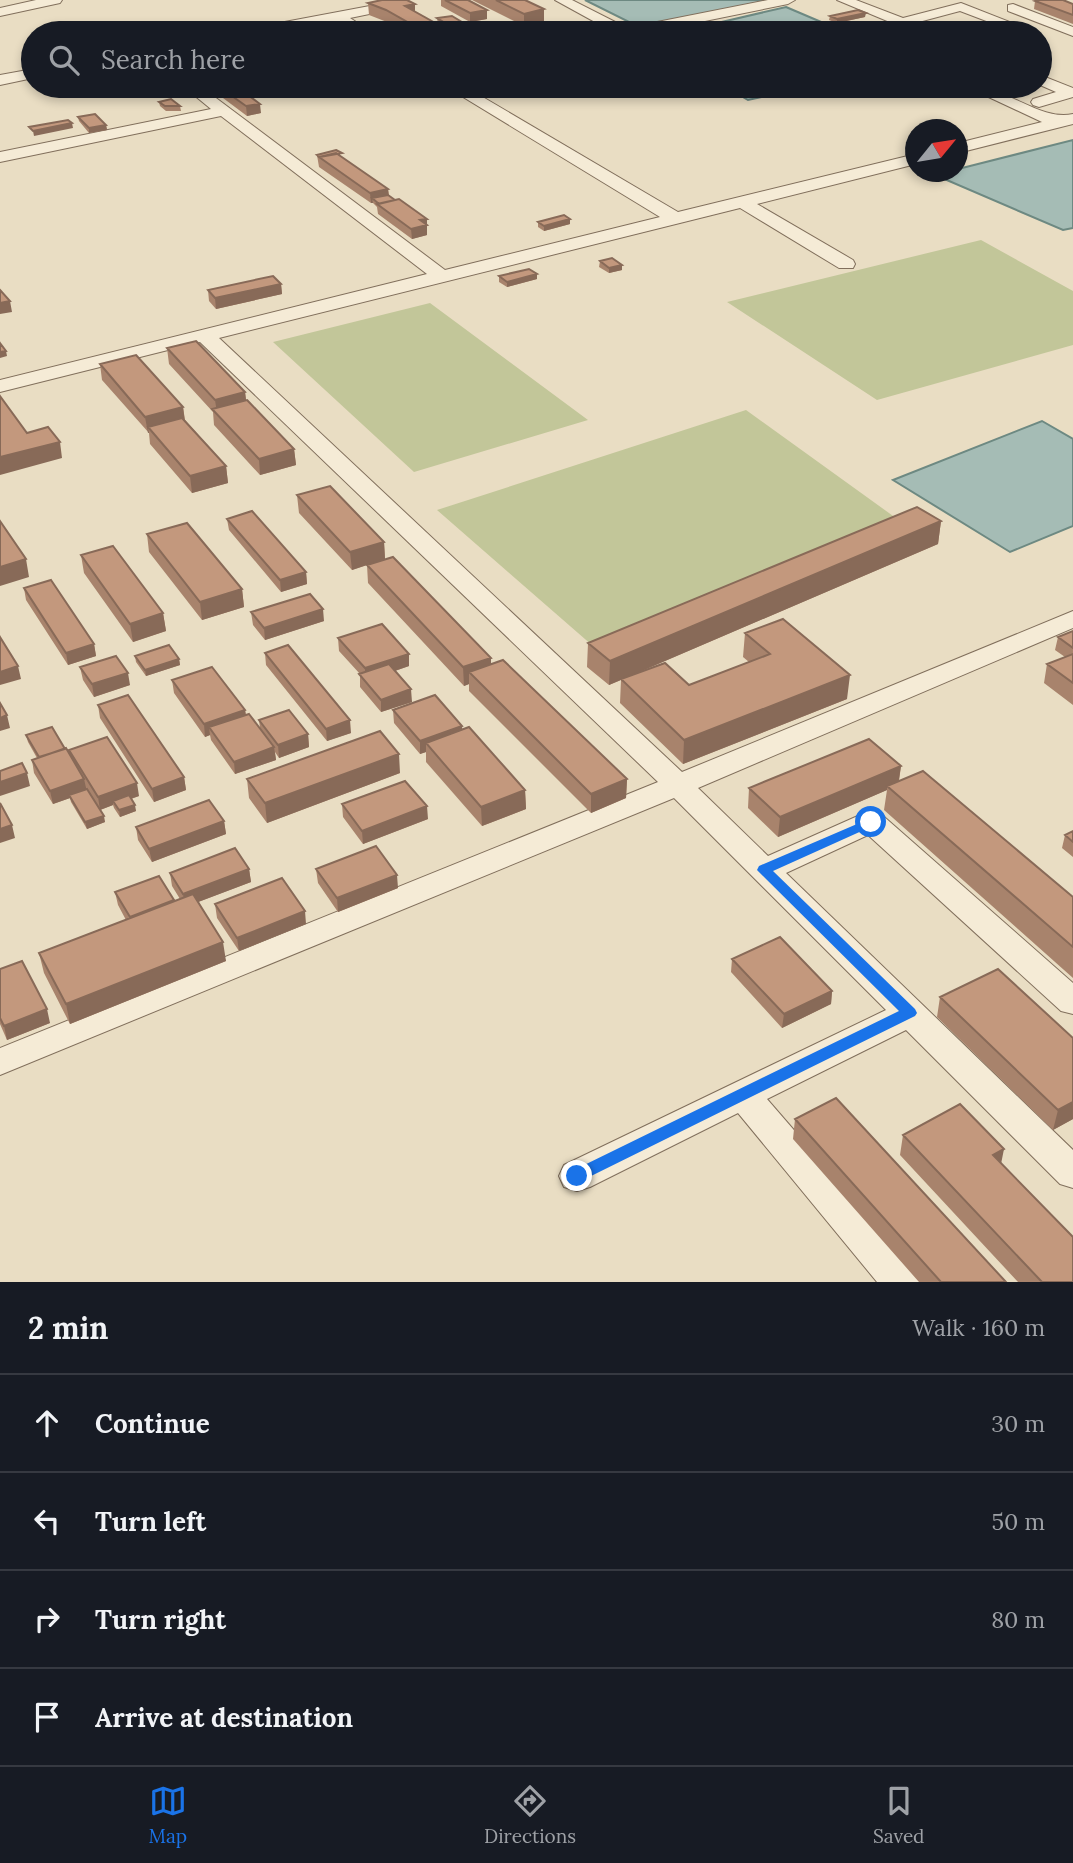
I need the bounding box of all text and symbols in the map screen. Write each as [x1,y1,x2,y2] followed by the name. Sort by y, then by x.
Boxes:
[21,21,1052,98] search box
[45,41,83,79] icon: search
[101,43,245,76] text: Search here
[905,119,968,182] north arrow
[855,806,886,837] route start
[561,1160,592,1191] route end
[28,1309,108,1347] text: 2 min
[912,1313,1045,1342] text: Walk · 160 m
[28,1404,66,1442] icon: ahead
[95,1407,210,1440] text: Continue
[991,1409,1045,1438] text: 30 m
[28,1502,66,1540] icon: left
[95,1505,206,1538] text: Turn left
[992,1507,1045,1536] text: 50 m
[28,1600,66,1638] icon: right
[95,1603,226,1636] text: Turn right
[991,1605,1045,1634] text: 80 m
[28,1698,66,1736] icon: arrive
[95,1701,353,1734] text: Arrive at destination
[149,1782,187,1848] tab: Map
[484,1782,576,1848] tab: Directions
[873,1782,924,1848] tab: Saved

